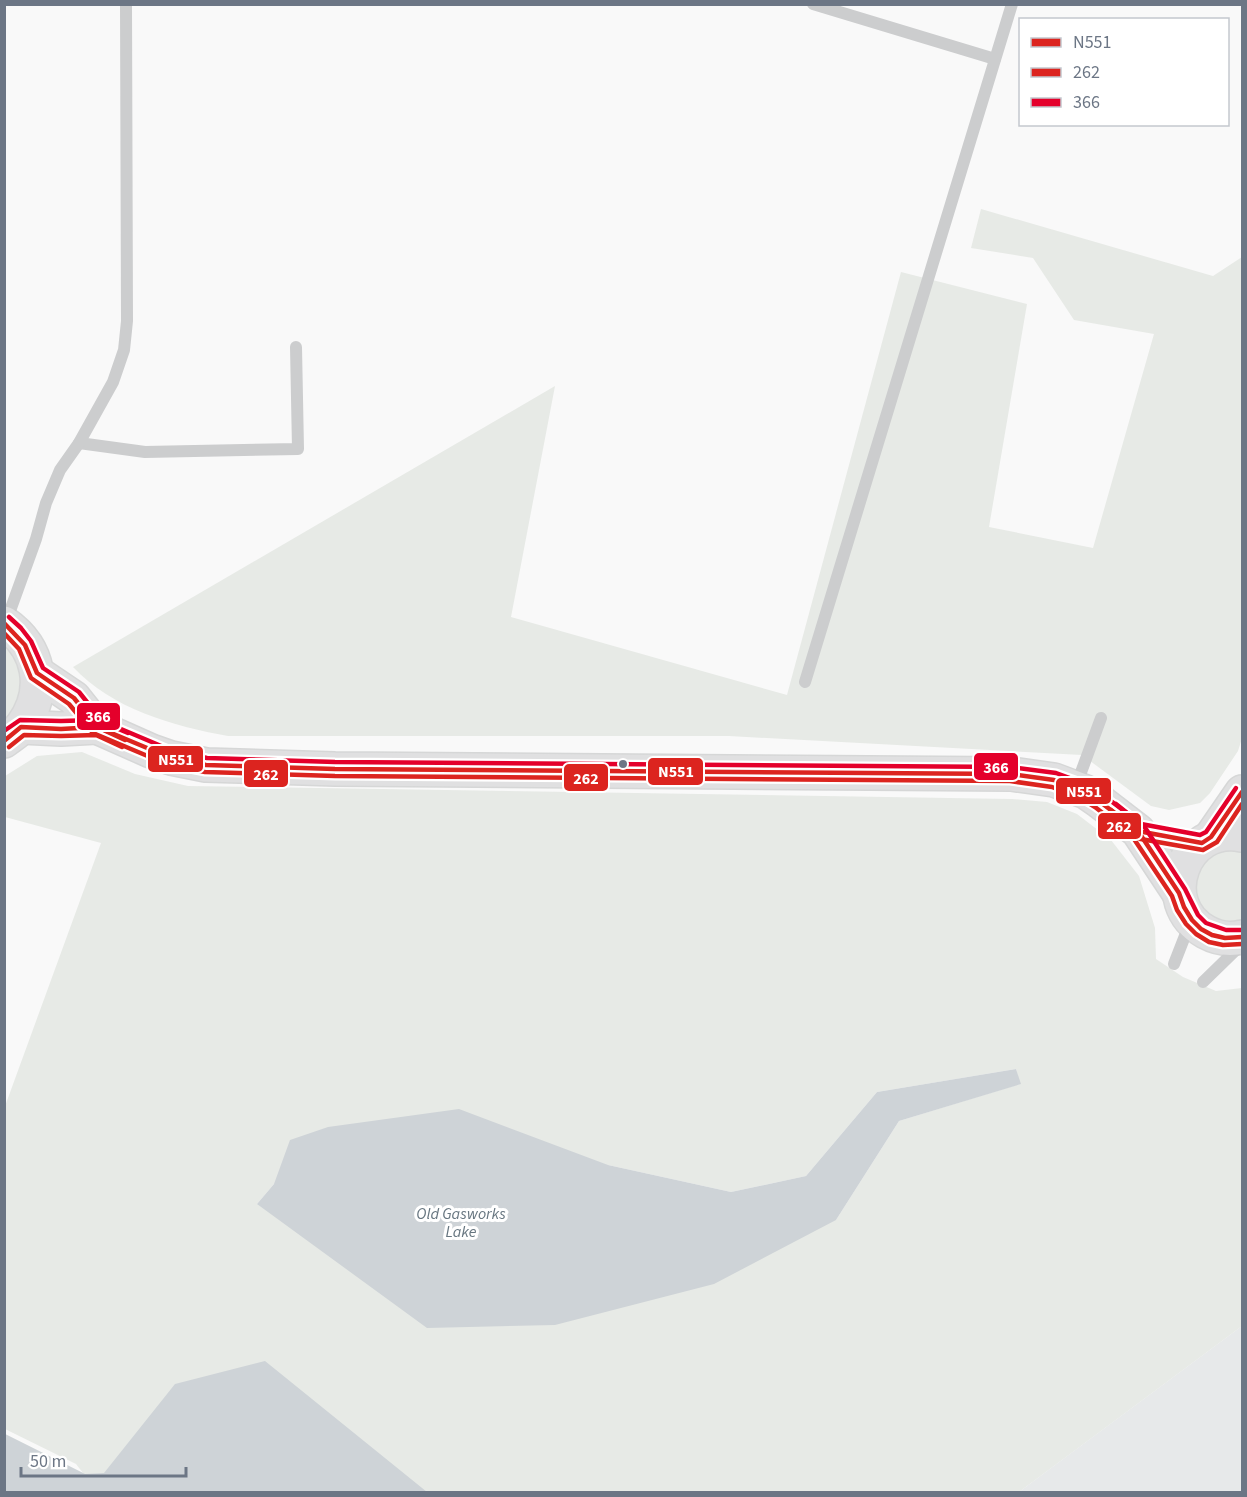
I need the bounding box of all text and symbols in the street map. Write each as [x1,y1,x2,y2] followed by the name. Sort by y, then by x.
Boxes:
[1019,18,1229,126] legend
[1073,30,1111,55] text: N551
[1073,60,1100,85] text: 262
[1073,90,1100,115] text: 366
[76,702,121,731] line badge: 366
[85,706,111,728] text: 366
[147,745,204,773] line badge: N551
[158,749,194,771] text: N551
[973,752,1019,781] line badge: 366
[647,757,704,786] line badge: N551
[983,757,1009,779] text: 366
[617,758,629,770] unlabelled marker
[243,759,289,788] line badge: 262
[658,761,694,783] text: N551
[563,763,609,792] line badge: 262
[253,764,279,786] text: 262
[573,768,599,790] text: 262
[1055,777,1112,805] line badge: N551
[1066,781,1102,803] text: N551
[1097,812,1142,840] line badge: 262
[1106,816,1132,838] text: 262
[416,1203,506,1243] water label: Old Gasworks Lake
[21,1440,186,1478] scale bar
[30,1449,66,1474] text: 50 m

